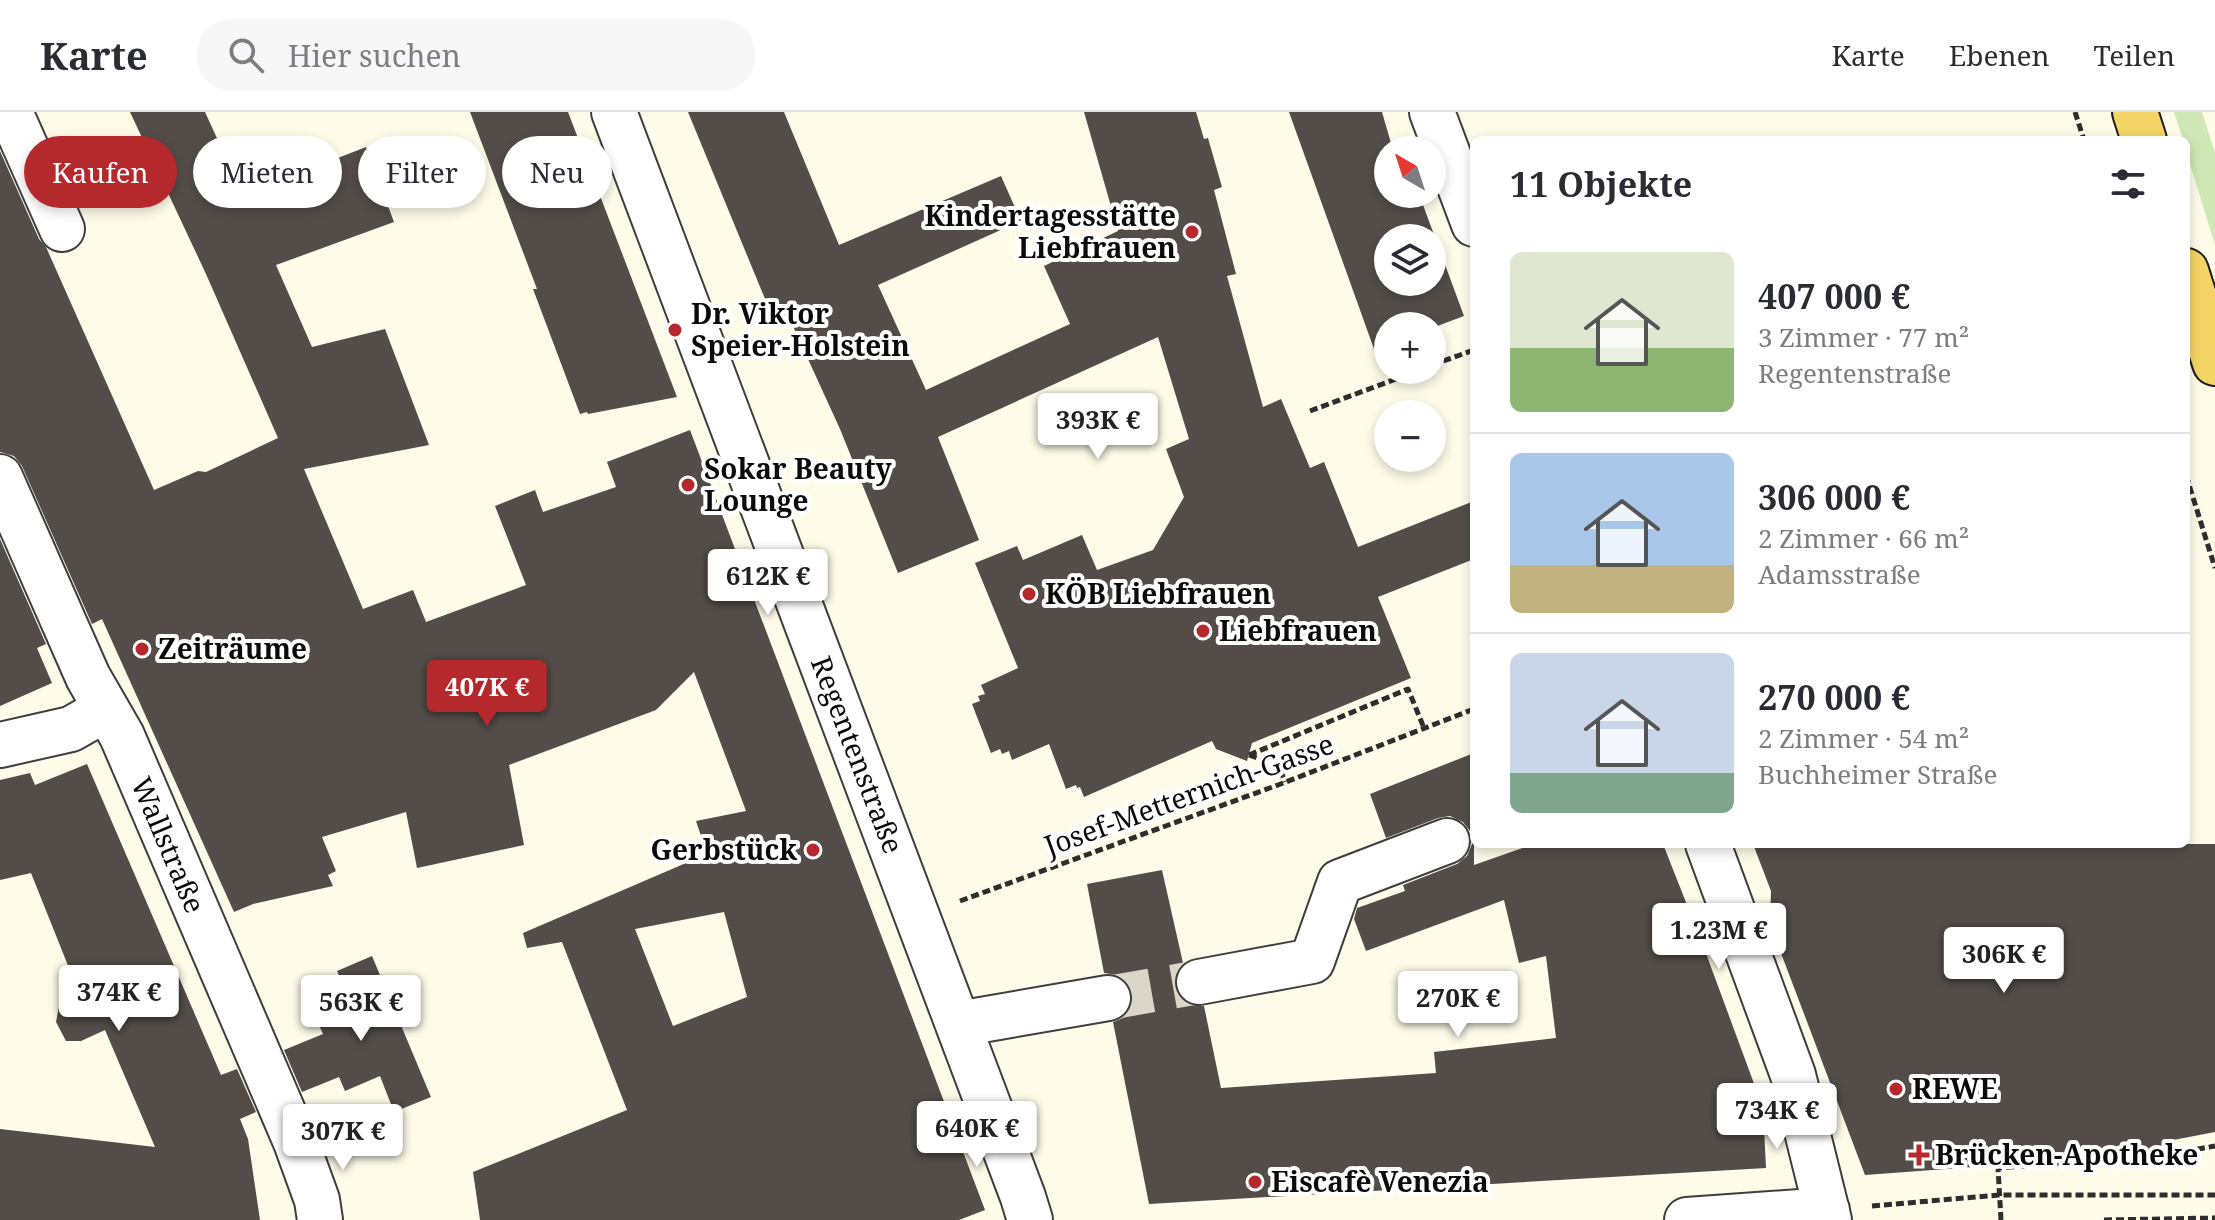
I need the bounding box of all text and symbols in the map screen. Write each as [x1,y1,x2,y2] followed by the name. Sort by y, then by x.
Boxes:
[196,19,756,91] search box
[40,29,148,81] text: Karte
[224,33,268,77] icon: search
[288,35,461,76] text: Hier suchen
[1831,36,1905,74] text: Karte
[1949,36,2050,74] text: Ebenen
[2094,36,2175,74] text: Teilen
[24,136,177,208] chip: Kaufen
[193,136,342,208] chip: Mieten
[358,136,486,208] chip: Filter
[502,136,612,208] chip: Neu
[1374,136,1446,208] north arrow
[1374,136,1446,472] map controls
[1510,161,1692,207] text: 11 Objekte
[2106,162,2150,206] icon: filters
[924,196,1176,266] place label: Kindertagesstätte Liebfrauen
[1183,223,1201,241] marker: Kindertagesstätte Liebfrauen
[1374,224,1446,296] button: layers
[1758,273,1910,319] text: 407 000 €
[1574,284,1670,380] icon: home
[691,294,910,364] place label: Dr. Viktor Speier-Holstein
[1374,312,1446,384] button: +
[1758,319,1969,355] text: 3 Zimmer · 77 m²
[666,321,684,339] marker: Dr. Viktor Speier-Holstein
[1758,355,1951,391] text: Regentenstraße
[1033,393,1163,461] pin: 393K €
[1374,400,1446,472] button: −
[1056,401,1140,437] text: 393K €
[704,449,893,519] place label: Sokar Beauty Lounge
[1758,474,1910,520] text: 306 000 €
[679,476,697,494] marker: Sokar Beauty Lounge
[1574,485,1670,581] icon: home
[1758,520,1969,556] text: 2 Zimmer · 66 m²
[703,549,833,617] pin: 612K €
[1758,556,1921,592] text: Adamsstraße
[726,557,810,593] text: 612K €
[1045,574,1271,612] place label: KÖB Liebfrauen
[1020,585,1038,603] marker: KÖB Liebfrauen
[1219,611,1377,649] place label: Liebfrauen
[1194,622,1212,640] marker: Liebfrauen
[158,629,307,667] place label: Zeiträume
[133,640,151,658] marker: Zeiträume
[803,651,913,859] street label: Regentenstraße
[422,660,552,728] pin: 407K €
[445,668,529,704] text: 407K €
[1758,674,1910,720] text: 270 000 €
[1574,685,1670,781] icon: home
[1758,720,1969,756] text: 2 Zimmer · 54 m²
[1038,724,1339,864] street label: Josef-Metternich-Gasse
[1758,756,1997,792] text: Buchheimer Straße
[123,771,215,919] street label: Wallstraße
[651,830,797,868] place label: Gerbstück
[804,841,822,859] marker: Gerbstück
[1645,903,1793,971] pin: 1.23M €
[1670,911,1768,947] text: 1.23M €
[1939,927,2069,995] pin: 306K €
[1962,935,2046,971] text: 306K €
[54,965,184,1033] pin: 374K €
[1393,971,1523,1039] pin: 270K €
[77,973,161,1009] text: 374K €
[296,975,426,1043] pin: 563K €
[1416,979,1500,1015] text: 270K €
[319,983,403,1019] text: 563K €
[1912,1069,1998,1107] place label: REWE
[1887,1080,1905,1098] marker: REWE
[1712,1083,1842,1151] pin: 734K €
[1735,1091,1819,1127] text: 734K €
[912,1101,1042,1169] pin: 640K €
[278,1104,408,1172] pin: 307K €
[935,1109,1019,1145] text: 640K €
[301,1112,385,1148] text: 307K €
[1935,1135,2198,1173] place label: Brücken-Apotheke
[1910,1146,1928,1164] marker: Brücken-Apotheke
[1271,1162,1489,1200] place label: Eiscafè Venezia
[1246,1173,1264,1191] marker: Eiscafè Venezia

